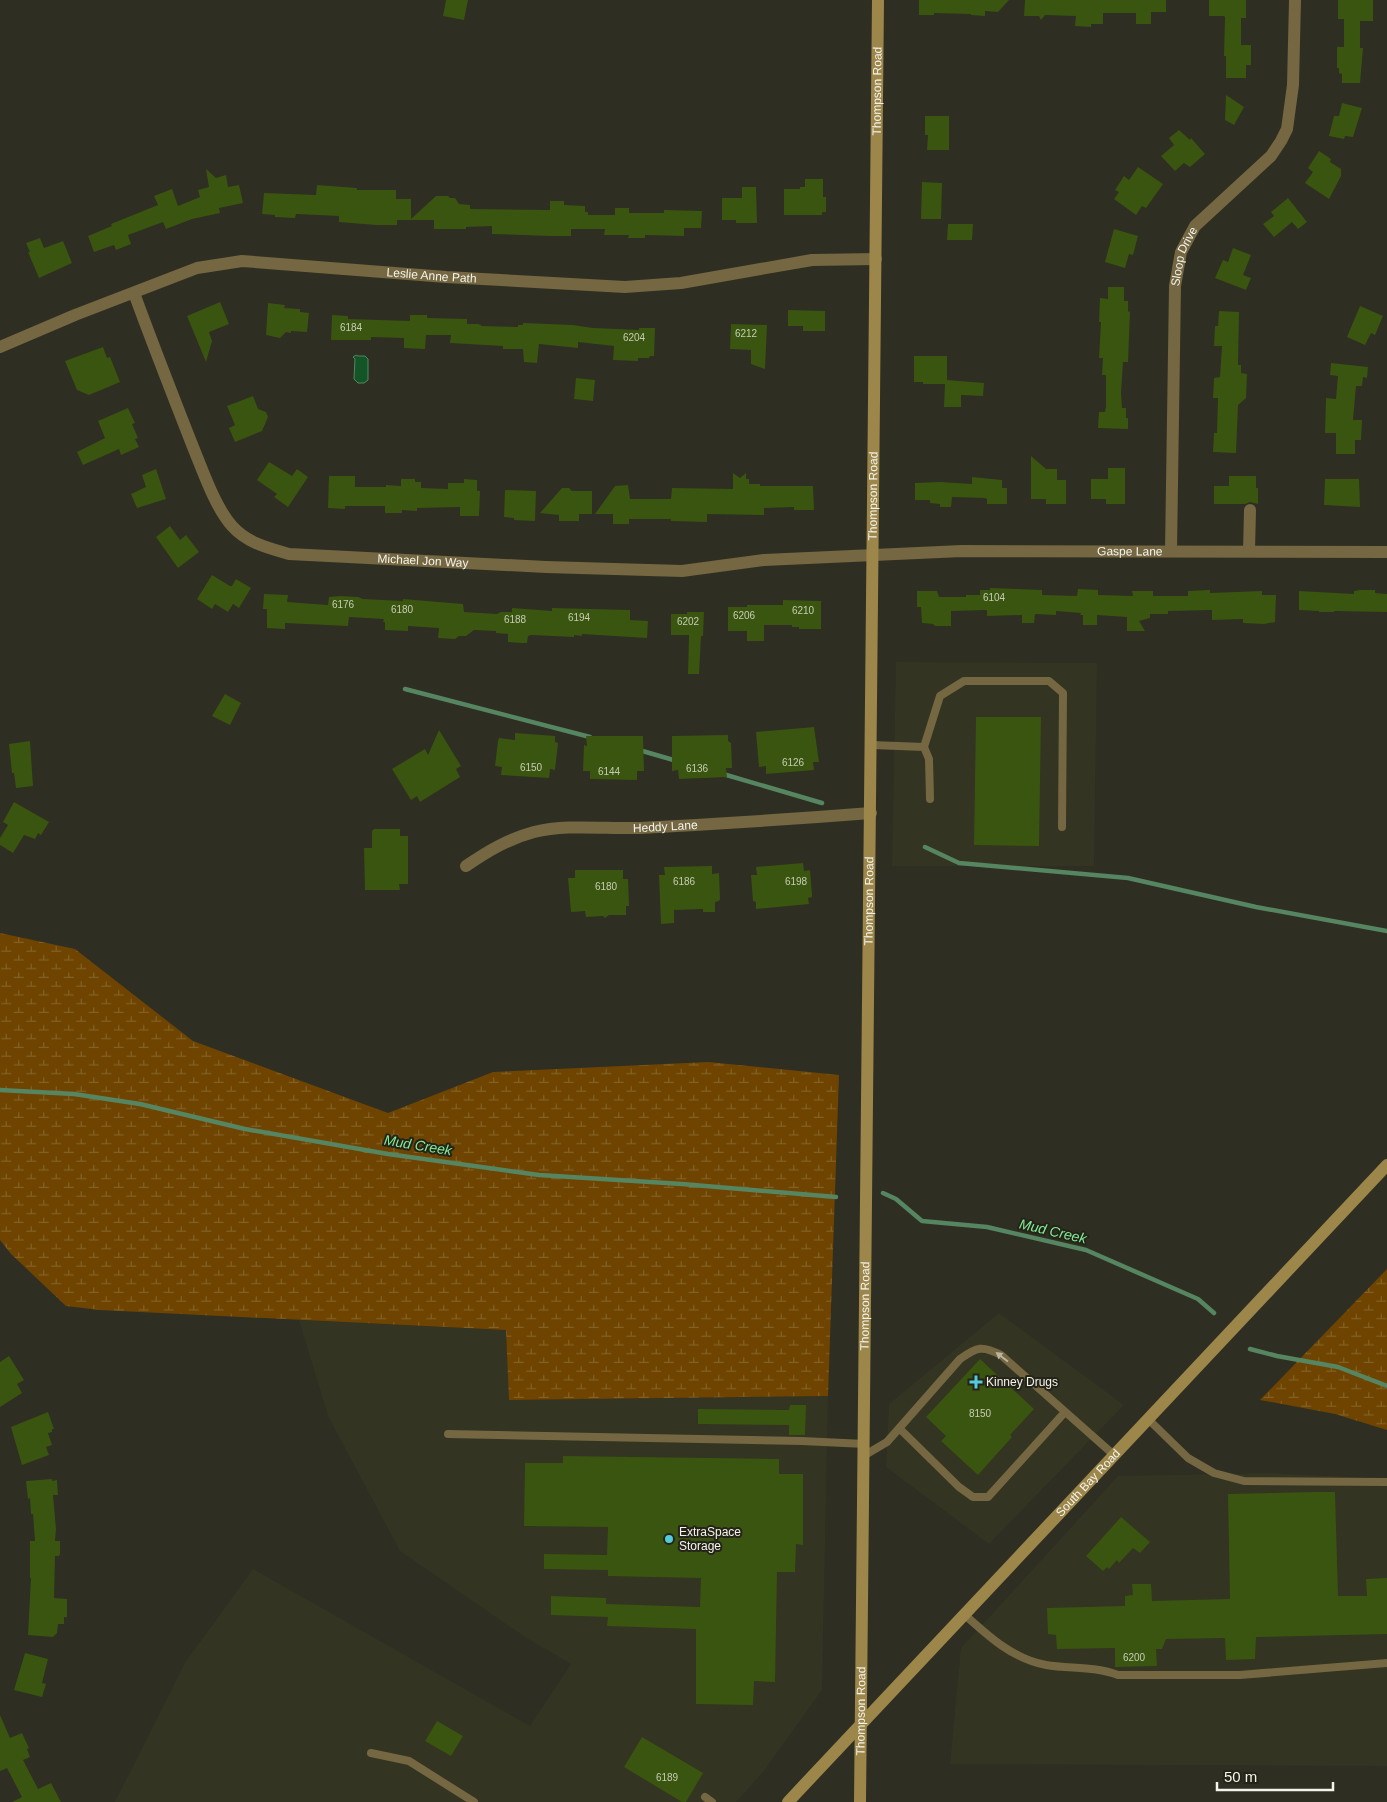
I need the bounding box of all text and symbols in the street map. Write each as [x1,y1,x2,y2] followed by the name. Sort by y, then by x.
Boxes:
[870,47,885,136] street label: Thompson Road
[1168,224,1200,287] street label: Sloop Drive
[386,265,477,286] street label: Leslie Anne Path
[340,322,363,333] house number: 6184
[735,328,758,339] house number: 6212
[623,332,646,343] house number: 6204
[866,452,880,541] street label: Thompson Road
[1097,544,1163,558] street label: Gaspe Lane
[377,551,469,570] street label: Michael Jon Way
[983,592,1006,603] house number: 6104
[332,599,355,610] house number: 6176
[391,604,414,615] house number: 6180
[792,605,815,616] house number: 6210
[733,610,756,621] house number: 6206
[568,612,591,623] house number: 6194
[504,614,527,625] house number: 6188
[677,616,700,627] house number: 6202
[782,757,805,768] house number: 6126
[520,762,543,773] house number: 6150
[686,763,709,774] house number: 6136
[598,766,621,777] house number: 6144
[633,818,698,835] street label: Heddy Lane
[862,857,876,946] street label: Thompson Road
[673,876,696,887] house number: 6186
[785,876,808,887] house number: 6198
[595,881,618,892] house number: 6180
[383,1132,454,1158] water label: Mud Creek
[1018,1216,1089,1247] water label: Mud Creek
[858,1262,872,1351] street label: Thompson Road
[995,1352,1009,1362] one-way arrow
[986,1375,1058,1389] place label: Kinney Drugs
[970,1376,982,1388] marker: Kinney Drugs
[969,1408,992,1419] house number: 8150
[1053,1446,1123,1520] street label: South Bay Road
[679,1525,741,1553] place label: ExtraSpace Storage
[663,1533,675,1545] marker: ExtraSpace Storage
[1123,1652,1146,1663] house number: 6200
[853,1667,868,1756] street label: Thompson Road
[1217,1760,1333,1792] scale bar
[1224,1768,1257,1785] text: 50 m
[656,1772,679,1783] house number: 6189

